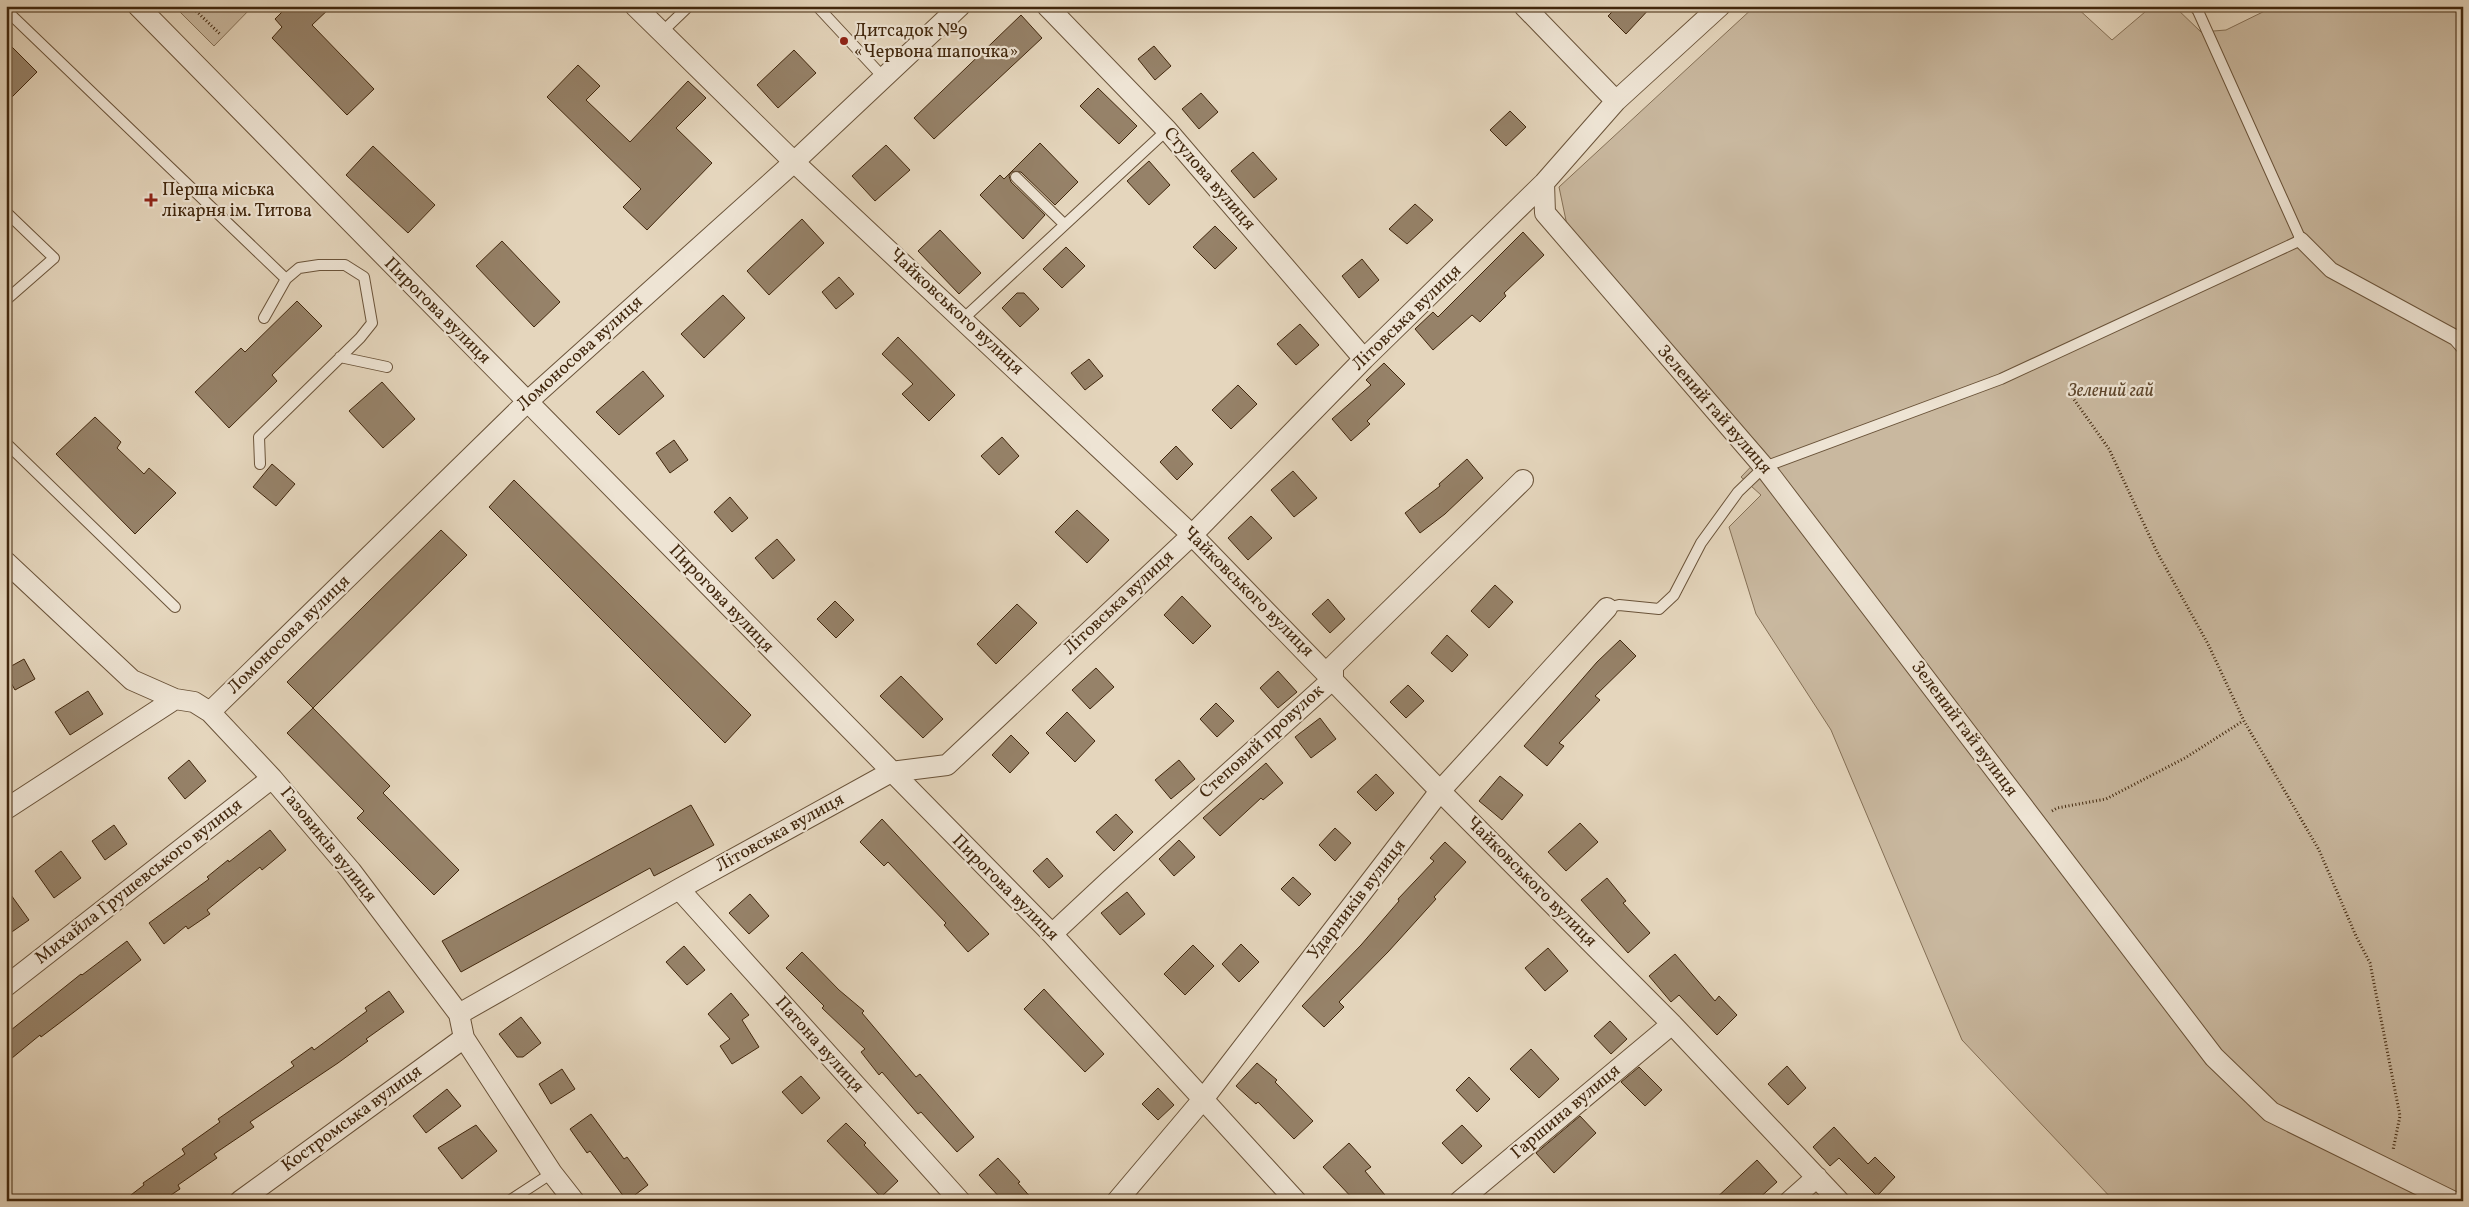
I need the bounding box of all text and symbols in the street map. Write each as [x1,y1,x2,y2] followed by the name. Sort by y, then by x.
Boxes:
[854,19,1018,65] place label: Дитсадок №9 «Червона шапочка»
[838,35,850,47] marker: Дитсадок №9 «Червона шапочка»
[1157,122,1261,236] street label: Стулова вулиця
[162,178,312,224] place label: Перша міська лікарня ім. Титова
[144,193,158,207] marker: Перша міська лікарня ім. Титова
[883,243,1029,381] street label: Чайковського вулиця
[378,252,496,370] street label: Пирогова вулиця
[1347,259,1467,377] street label: Літовська вулиця
[511,290,649,418] street label: Ломоносова вулиця
[1651,340,1777,480] street label: Зелений гай вулиця
[2067,379,2154,404] park label: Зелений гай
[1177,521,1319,663] street label: Чайковського вулиця
[663,539,779,659] street label: Пирогова вулиця
[1058,545,1180,661] street label: Літовська вулиця
[222,570,356,700] street label: Ломоносова вулиця
[1905,656,2023,802] street label: Зелений гай вулиця
[1194,679,1330,805] street label: Степовий провулок
[274,782,382,908] street label: Газовиків вулиця
[711,787,849,879] street label: Літовська вулиця
[30,793,248,971] street label: Михайла Грушевського вулиця
[1460,811,1602,953] street label: Чайковського вулиця
[946,829,1064,947] street label: Пирогова вулиця
[1302,835,1412,965] street label: Ударників вулиця
[769,991,869,1099] street label: Патона вулиця
[1506,1059,1626,1165] street label: Гаршина вулиця
[277,1060,427,1178] street label: Костромська вулиця

